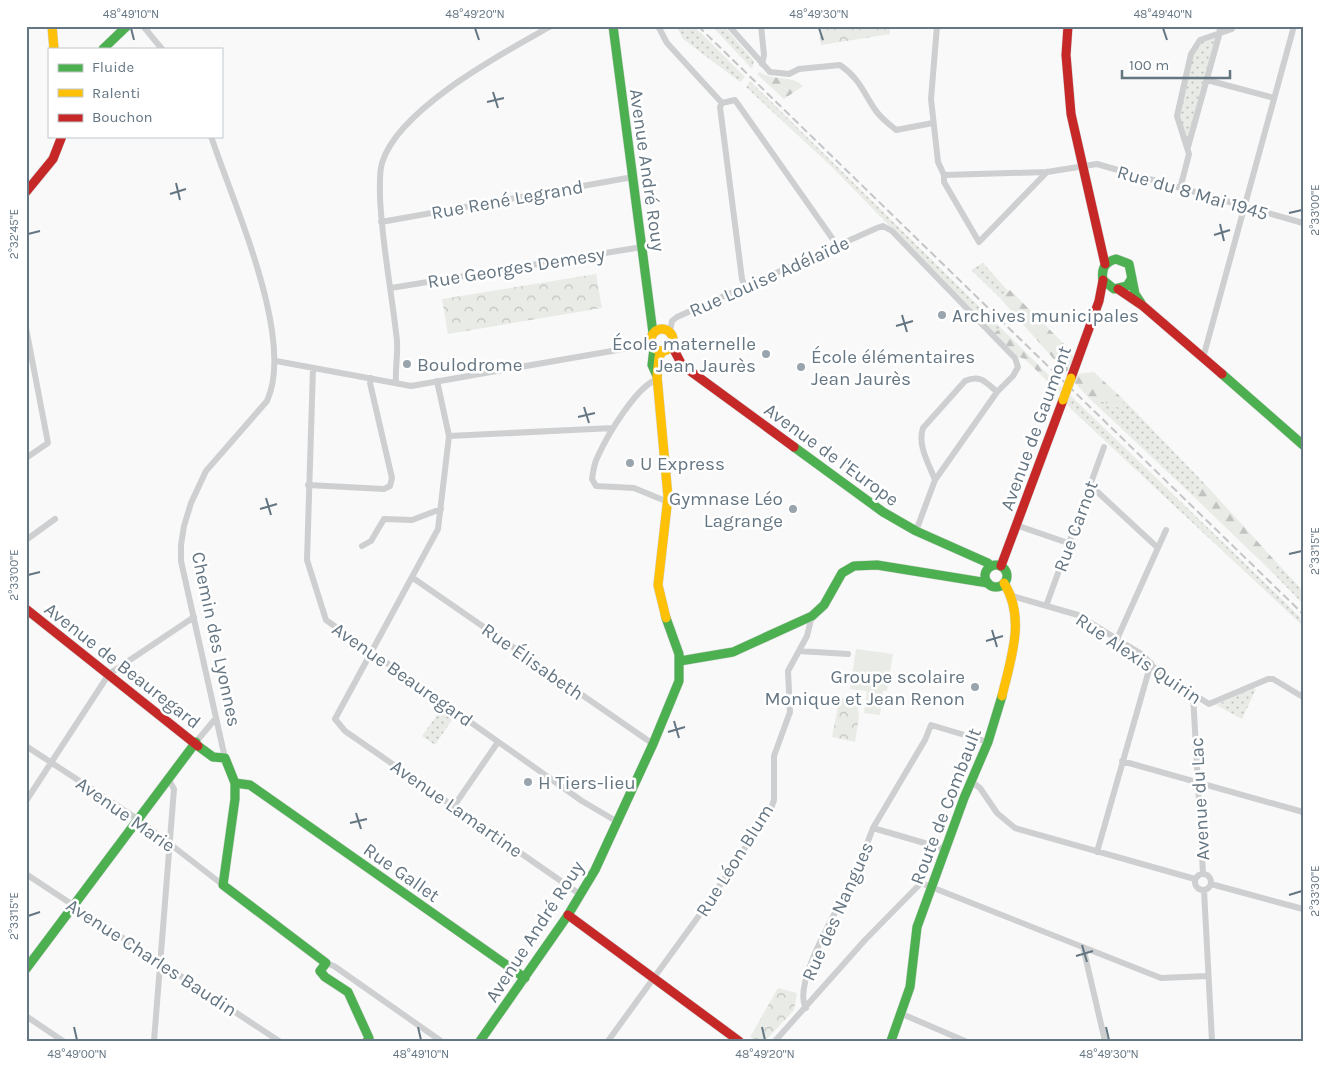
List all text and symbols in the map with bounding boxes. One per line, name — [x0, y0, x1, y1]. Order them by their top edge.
text: 48°49'10"N — [103, 7, 159, 21]
text: 48°49'20"N — [445, 7, 505, 21]
text: 48°49'30"N — [789, 7, 849, 21]
text: 48°49'40"N — [1133, 7, 1193, 21]
legend — [48, 48, 222, 138]
scale bar — [1122, 48, 1229, 80]
text: 100 m — [1129, 56, 1169, 74]
text: Fluide — [92, 58, 134, 76]
text: Ralenti — [92, 84, 141, 102]
street label: Avenue André Rouy — [625, 87, 669, 253]
text: Bouchon — [92, 108, 153, 126]
street label: Rue du 8 Mai 1945 — [1115, 161, 1271, 225]
street label: Rue René Legrand — [429, 176, 585, 224]
text: 2°33'00"E — [1308, 184, 1322, 236]
text: 2°32'45"E — [7, 209, 21, 259]
street label: Rue Louise Adélaïde — [686, 232, 853, 322]
street label: Rue Georges Demesy — [426, 243, 607, 293]
place label: Archives municipales — [952, 305, 1139, 327]
marker: Archives municipales — [936, 309, 948, 321]
place label: École maternelle Jean Jaurès — [612, 332, 756, 377]
street label: Avenue de Gaumont — [996, 343, 1076, 514]
place label: École élémentaires Jean Jaurès — [811, 345, 975, 390]
marker: École maternelle Jean Jaurès — [760, 348, 772, 360]
place label: Boulodrome — [417, 354, 522, 376]
marker: Boulodrome — [401, 358, 413, 370]
marker: École élémentaires Jean Jaurès — [795, 361, 807, 373]
street label: Avenue de l'Europe — [760, 399, 903, 511]
place label: U Express — [640, 453, 725, 475]
marker: U Express — [624, 457, 636, 469]
street label: Rue Carnot — [1049, 478, 1103, 575]
place label: Gymnase Léo Lagrange — [669, 488, 783, 532]
marker: Gymnase Léo Lagrange — [787, 503, 799, 515]
text: 2°33'15"E — [1308, 527, 1322, 575]
text: 2°33'00"E — [7, 549, 21, 601]
street label: Chemin des Lyonnes — [187, 550, 245, 729]
street label: Avenue de Beauregard — [40, 598, 205, 734]
street label: Rue Alexis Quirin — [1071, 609, 1205, 709]
street label: Avenue Beauregard — [328, 618, 477, 732]
street label: Rue Élisabeth — [477, 618, 588, 705]
place label: Groupe scolaire Monique et Jean Renon — [765, 666, 965, 710]
marker: Groupe scolaire Monique et Jean Renon — [969, 681, 981, 693]
street label: Route de Combault — [906, 725, 986, 888]
street label: Avenue du Lac — [1186, 737, 1214, 861]
street label: Avenue Lamartine — [386, 755, 526, 862]
place label: H Tiers-lieu — [538, 772, 636, 794]
street label: Avenue Marie — [72, 773, 179, 857]
marker: H Tiers-lieu — [522, 776, 534, 788]
street label: Rue Léon Blum — [691, 800, 778, 921]
street label: Rue des Nangues — [797, 838, 878, 984]
street label: Rue Gallet — [359, 839, 444, 907]
street label: Avenue André Rouy — [481, 857, 589, 1006]
text: 2°33'30"E — [1308, 865, 1322, 917]
text: 2°33'15"E — [7, 892, 21, 940]
street label: Avenue Charles Baudin — [62, 894, 241, 1021]
text: 48°49'00"N — [47, 1047, 107, 1061]
text: 48°49'10"N — [393, 1047, 449, 1061]
text: 48°49'20"N — [735, 1047, 795, 1061]
text: 48°49'30"N — [1079, 1047, 1139, 1061]

